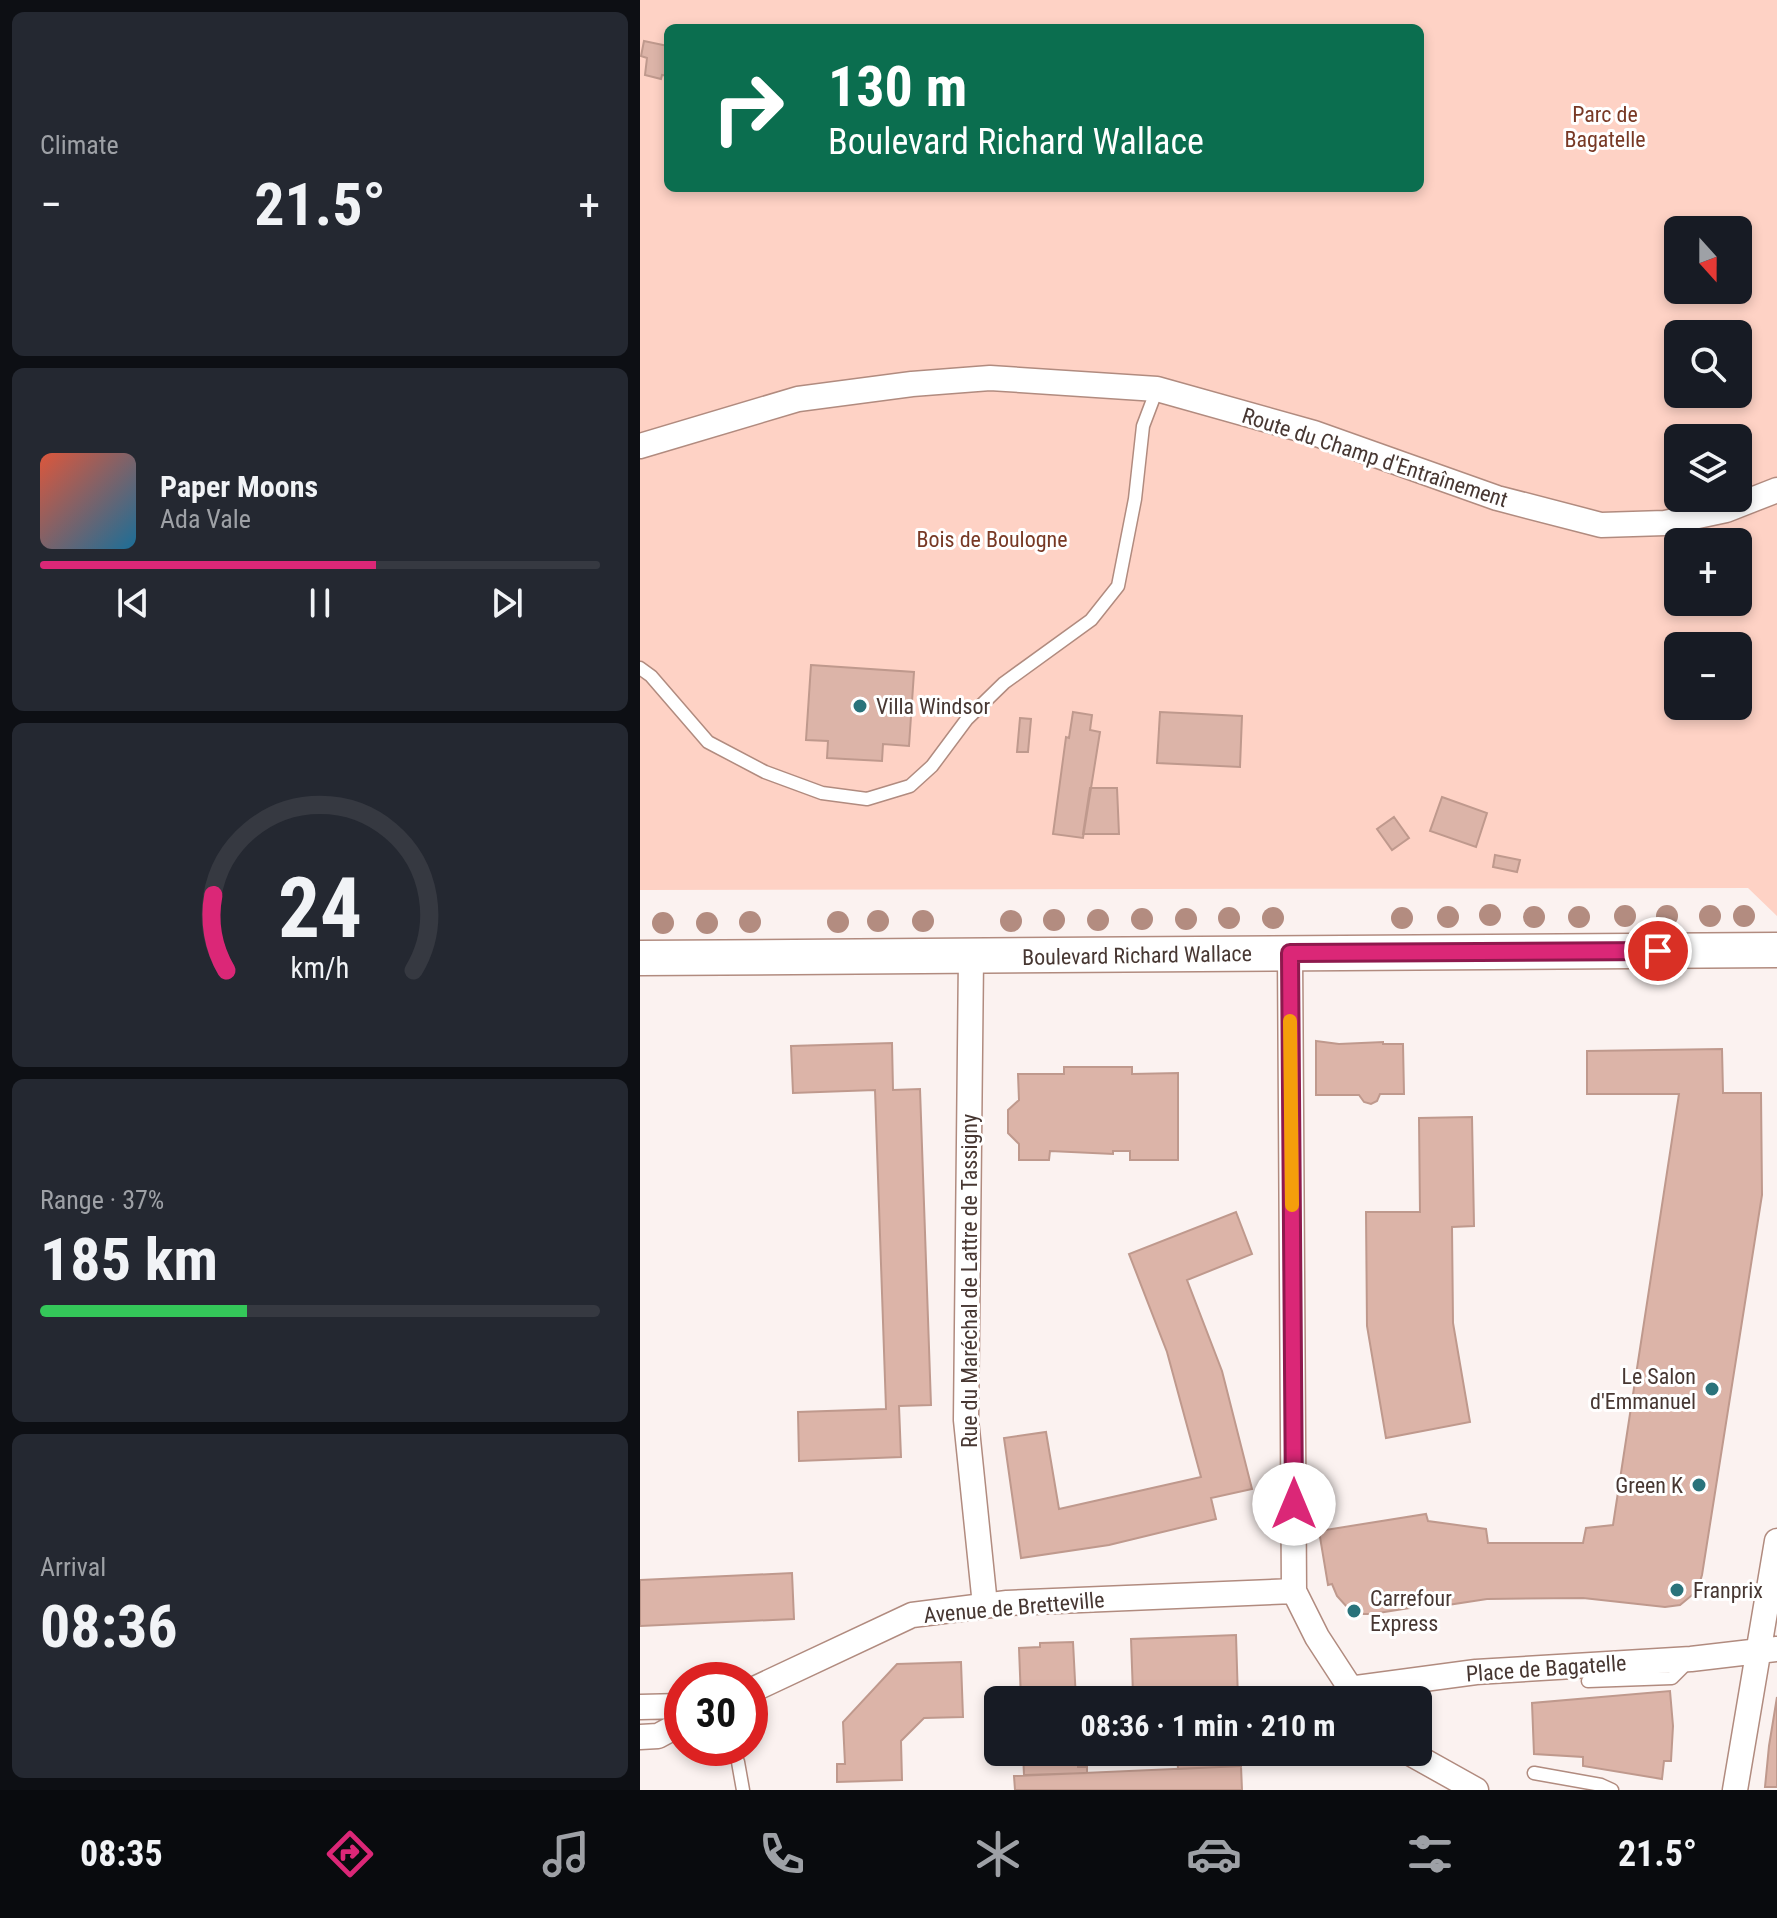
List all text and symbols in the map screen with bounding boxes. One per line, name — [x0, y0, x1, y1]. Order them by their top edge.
text: 130 m — [828, 54, 967, 120]
icon: right — [696, 56, 800, 160]
park label: Parc de Bagatelle — [1564, 102, 1646, 152]
text: Boulevard Richard Wallace — [828, 121, 1204, 163]
text: Climate — [40, 130, 119, 160]
text: 21.5° — [254, 169, 386, 240]
text: − — [40, 179, 62, 231]
text: + — [578, 179, 600, 231]
north arrow — [1664, 216, 1752, 304]
map controls — [1664, 216, 1752, 720]
button: search — [1664, 320, 1752, 408]
street label: Route du Champ d'Entraînement — [1239, 403, 1511, 512]
button: layers — [1664, 424, 1752, 512]
text: Paper Moons — [160, 469, 318, 504]
text: Ada Vale — [160, 504, 251, 534]
park label: Bois de Boulogne — [916, 527, 1068, 552]
button: + — [1664, 528, 1752, 616]
icon: previous — [111, 581, 155, 625]
icon: pause — [298, 581, 342, 625]
icon: next — [485, 581, 529, 625]
button: − — [1664, 632, 1752, 720]
place label: Villa Windsor — [876, 694, 991, 719]
marker: Villa Windsor — [851, 697, 869, 715]
text: 24 — [278, 860, 362, 957]
pin — [1624, 917, 1692, 985]
icon: arrive — [1636, 929, 1680, 973]
street label: Boulevard Richard Wallace — [1022, 941, 1252, 970]
text: km/h — [291, 951, 349, 985]
street label: Rue du Maréchal de Lattre de Tassigny — [957, 1114, 982, 1448]
text: Range · 37% — [40, 1185, 164, 1215]
text: 185 km — [40, 1224, 218, 1295]
place label: Le Salon d'Emmanuel — [1590, 1364, 1696, 1414]
marker: Le Salon d'Emmanuel — [1703, 1380, 1721, 1398]
position arrow — [1252, 1462, 1336, 1546]
place label: Green K — [1615, 1473, 1683, 1498]
marker: Green K — [1690, 1476, 1708, 1494]
text: Arrival — [40, 1552, 106, 1582]
place label: Franprix — [1693, 1578, 1763, 1603]
marker: Franprix — [1668, 1581, 1686, 1599]
place label: Carrefour Express — [1370, 1586, 1452, 1636]
street label: Avenue de Bretteville — [923, 1587, 1106, 1628]
text: 08:36 — [40, 1591, 178, 1662]
marker: Carrefour Express — [1345, 1602, 1363, 1620]
street label: Place de Bagatelle — [1465, 1650, 1627, 1687]
speed limit sign: 30 — [664, 1662, 768, 1766]
text: 08:36 · 1 min · 210 m — [1081, 1708, 1335, 1743]
icon: directions — [322, 1826, 378, 1882]
icon: music — [538, 1826, 594, 1882]
icon: phone — [754, 1826, 810, 1882]
icon: climate — [970, 1826, 1026, 1882]
icon: car — [1186, 1826, 1242, 1882]
icon: filters — [1402, 1826, 1458, 1882]
text: 08:35 — [80, 1833, 163, 1875]
text: 21.5° — [1618, 1833, 1697, 1875]

